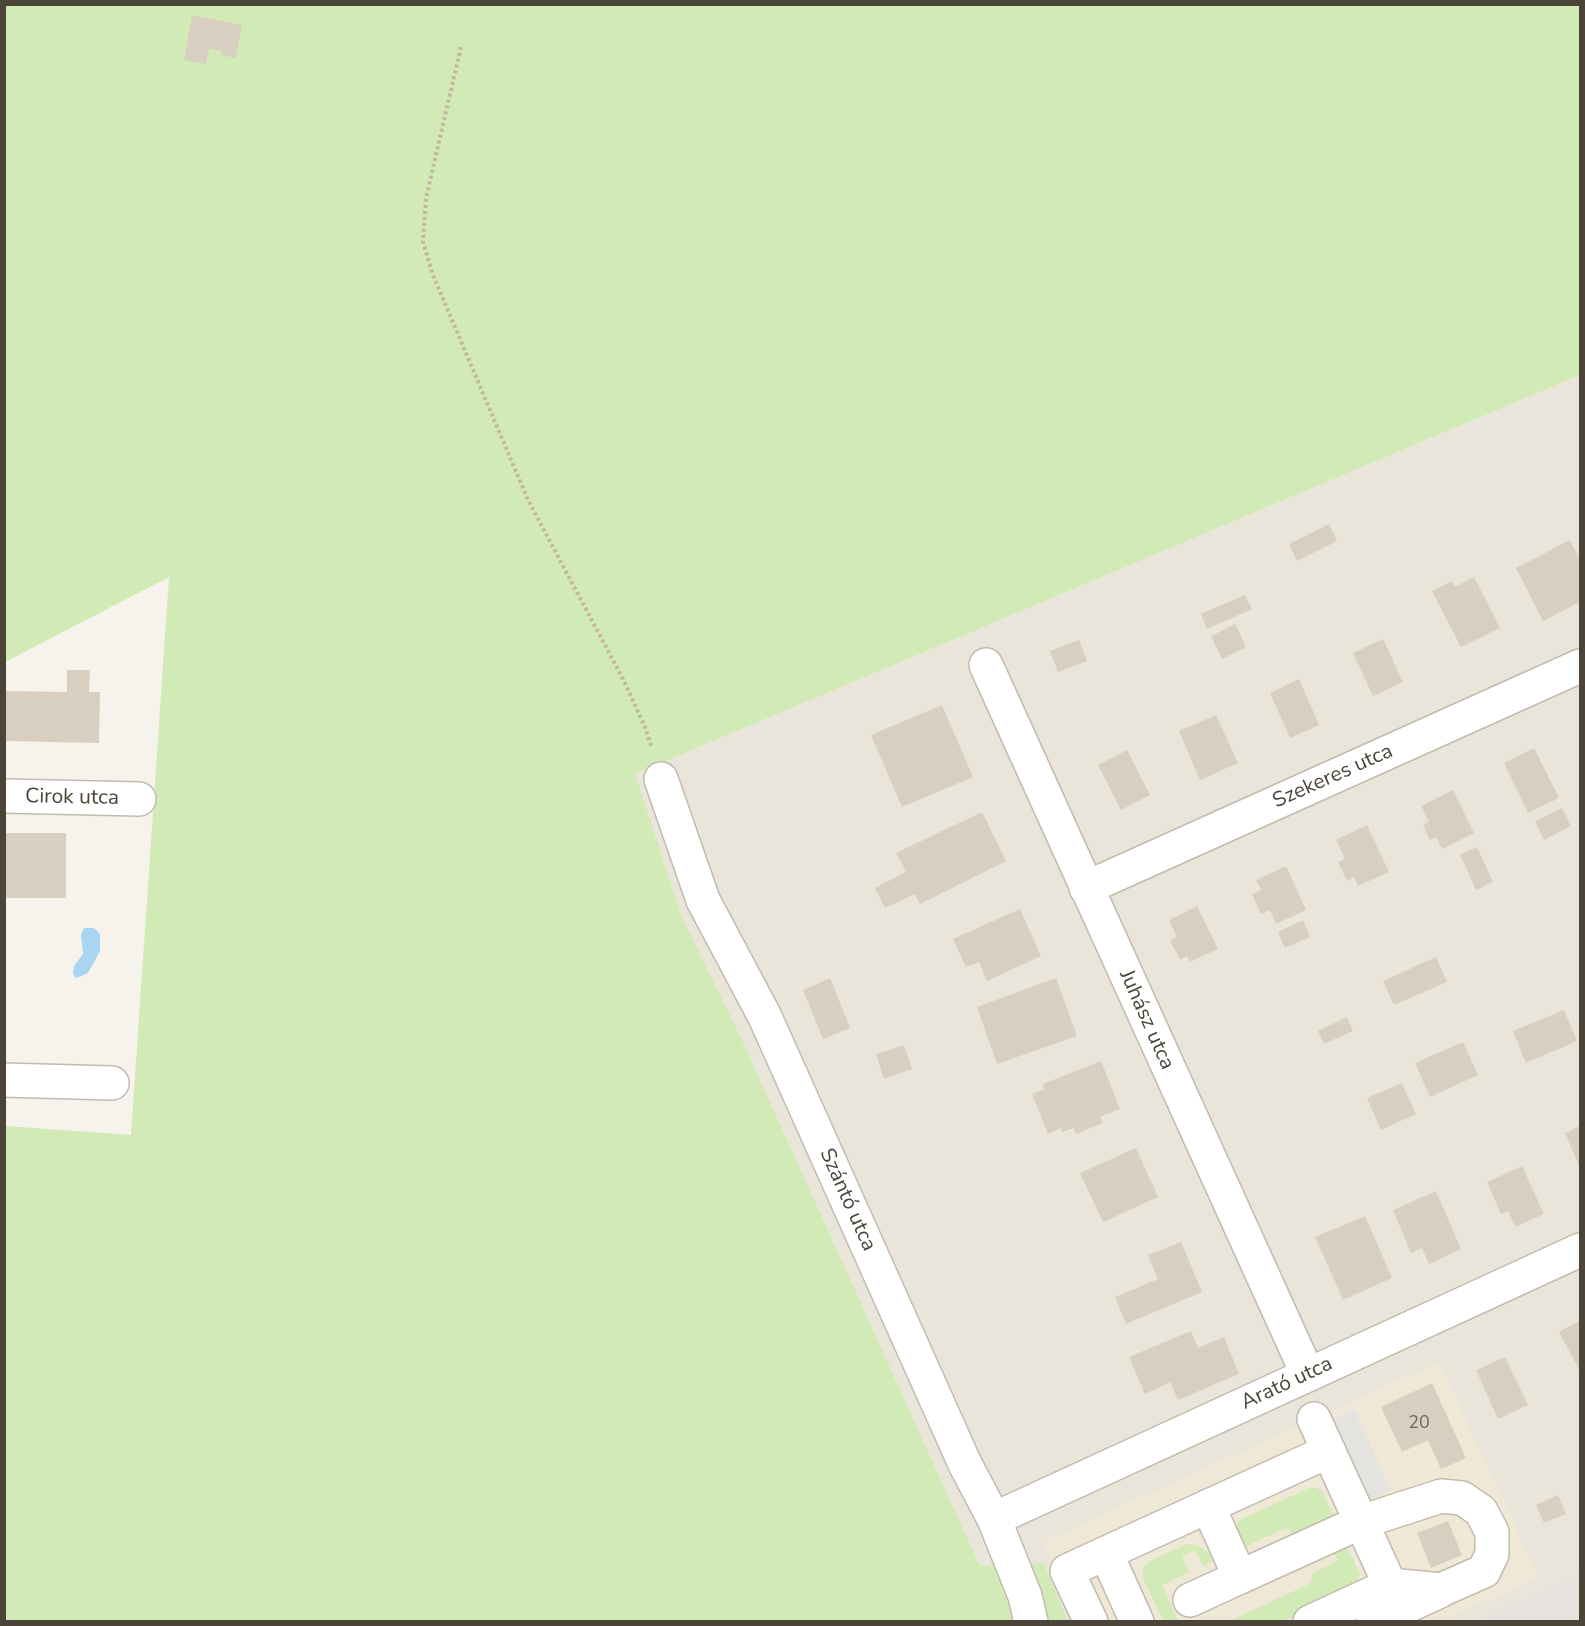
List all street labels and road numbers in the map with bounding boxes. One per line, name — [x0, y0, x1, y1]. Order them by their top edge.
street label: Szekeres utca — [1269, 739, 1397, 815]
street label: Cirok utca — [25, 785, 119, 811]
street label: Juhász utca — [1113, 966, 1179, 1074]
street label: Szántó utca — [813, 1145, 881, 1255]
street label: Arató utca — [1237, 1352, 1337, 1416]

